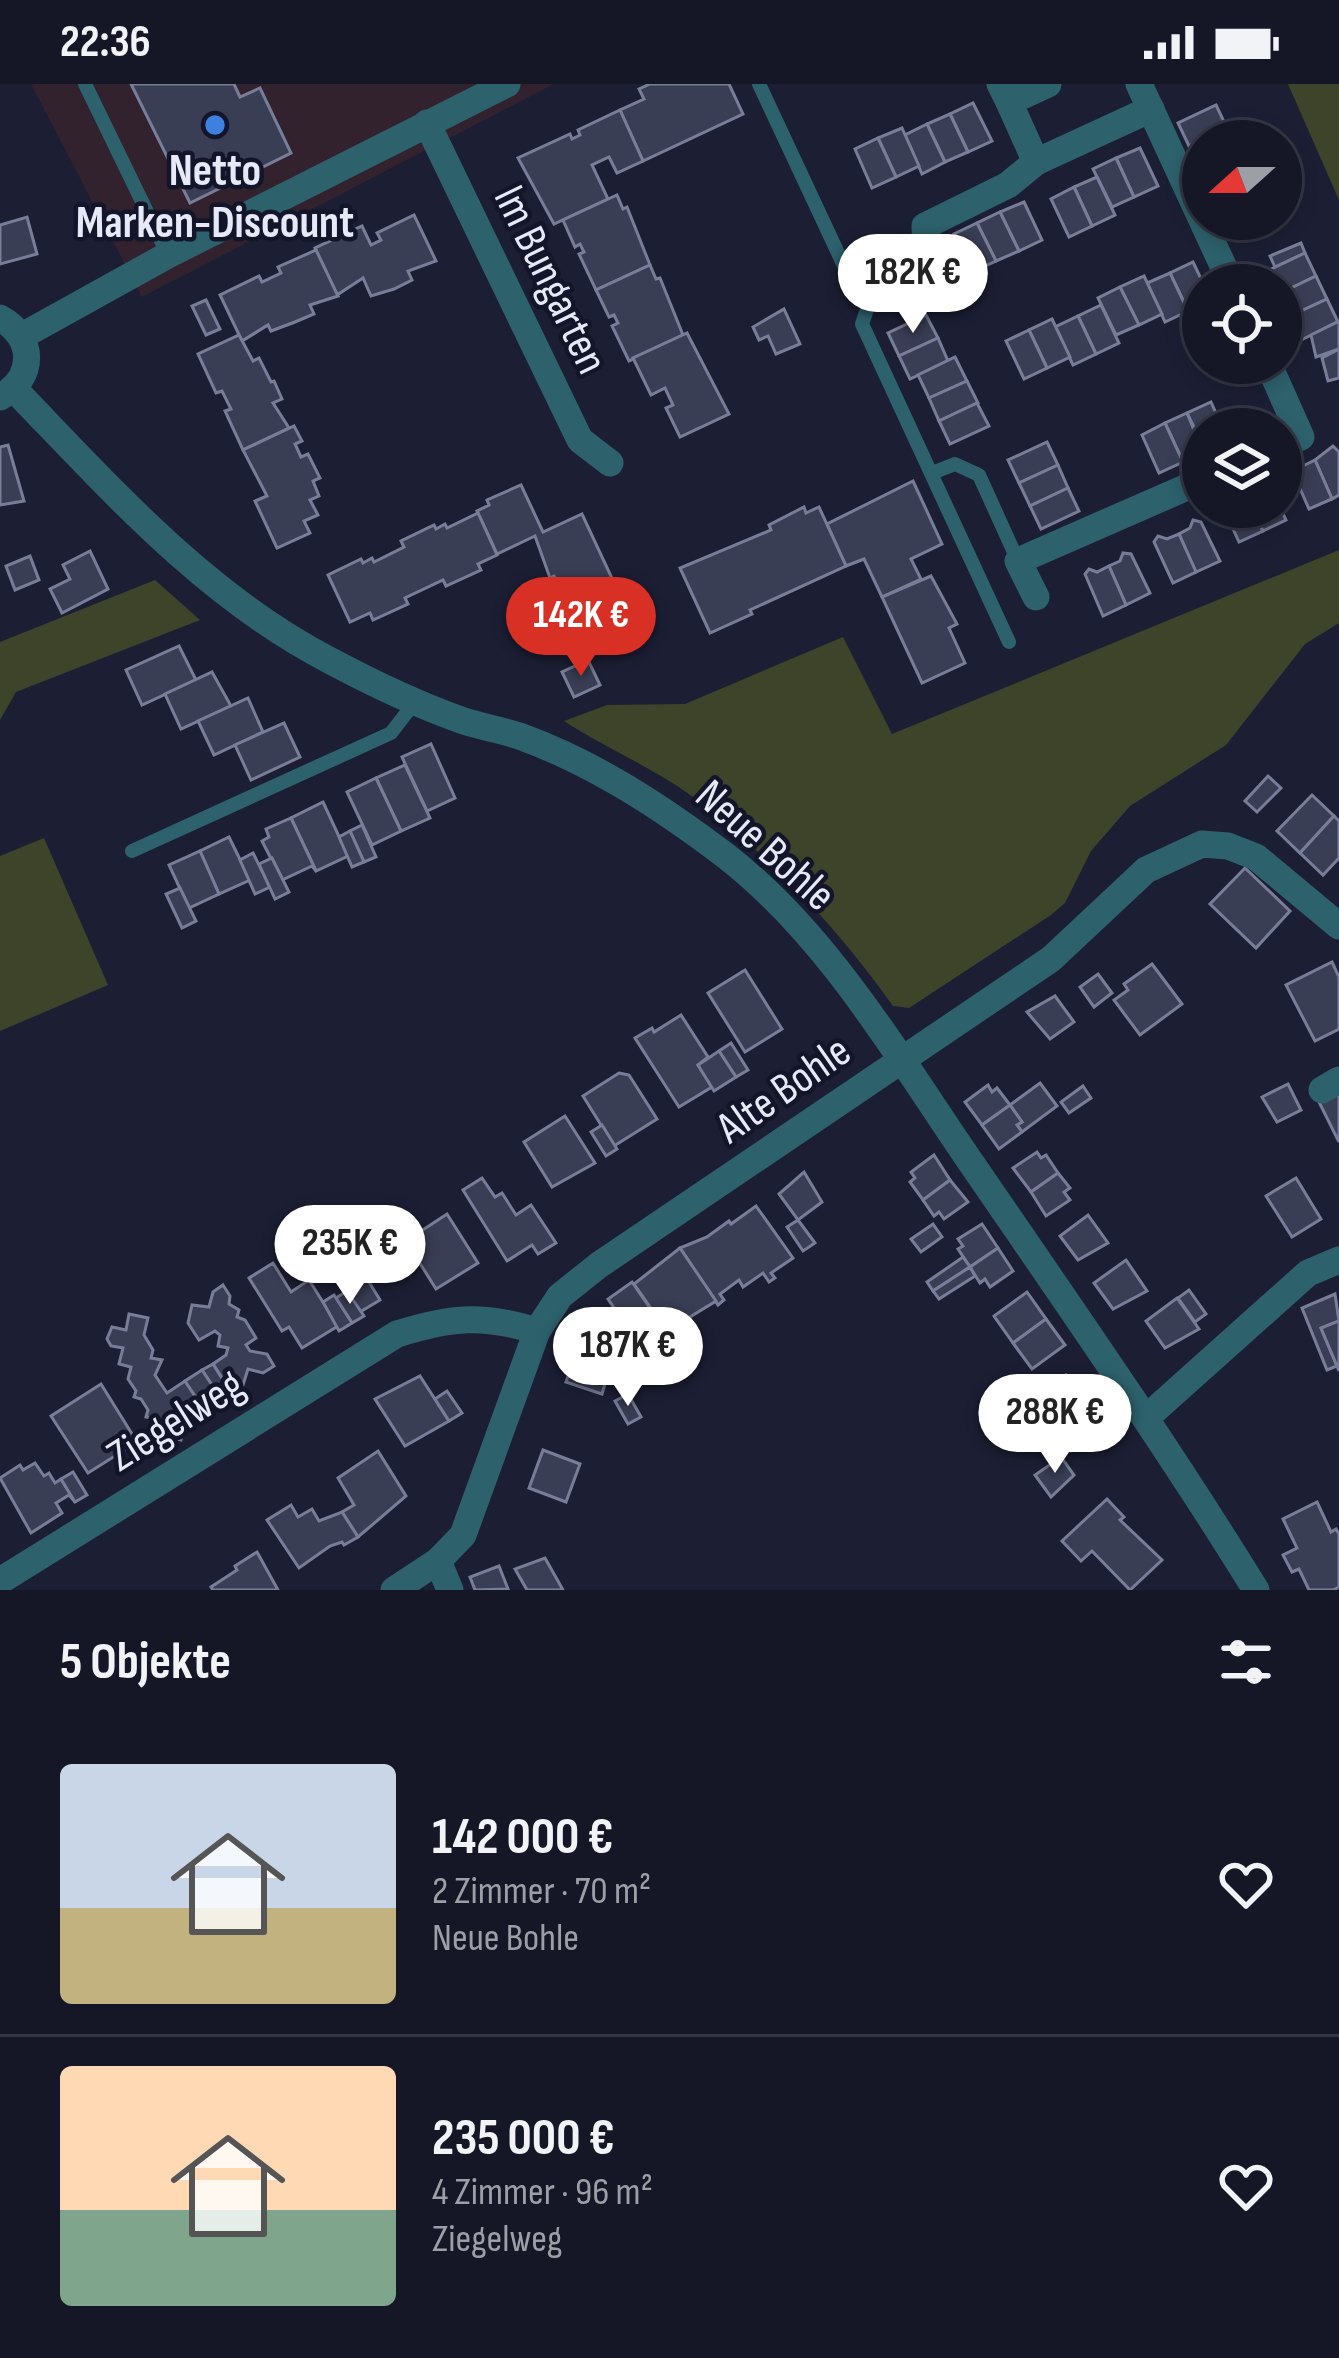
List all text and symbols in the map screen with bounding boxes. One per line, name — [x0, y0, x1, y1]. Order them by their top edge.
text: 22:36 — [60, 15, 151, 70]
marker: Netto Marken-Discount — [202, 112, 228, 138]
north arrow — [1182, 120, 1302, 240]
map controls — [1182, 120, 1302, 528]
place label: Netto Marken-Discount — [76, 144, 354, 251]
street label: Im Bungarten — [481, 177, 619, 383]
pin: 182K € — [815, 234, 1011, 336]
text: 182K € — [865, 249, 961, 296]
button: locate — [1182, 264, 1302, 384]
button: layers — [1182, 408, 1302, 528]
pin: 142K € — [483, 577, 679, 679]
text: 142K € — [533, 592, 629, 639]
street label: Neue Bohle — [684, 769, 846, 923]
street label: Alte Bohle — [705, 1024, 862, 1156]
pin: 235K € — [252, 1205, 448, 1307]
text: 235K € — [302, 1220, 398, 1267]
pin: 187K € — [530, 1307, 726, 1409]
text: 187K € — [580, 1322, 676, 1369]
street label: Ziegelweg — [98, 1358, 254, 1484]
pin: 288K € — [957, 1374, 1153, 1476]
text: 288K € — [1005, 1389, 1105, 1436]
icon: filters — [1213, 1629, 1279, 1695]
text: 5 Objekte — [60, 1632, 231, 1693]
text: 142 000 € — [432, 1807, 613, 1868]
icon: home — [156, 1812, 300, 1956]
icon: heart — [1213, 1851, 1279, 1917]
text: 2 Zimmer · 70 m² — [432, 1868, 651, 1915]
text: Neue Bohle — [432, 1915, 579, 1962]
text: 235 000 € — [432, 2108, 614, 2169]
icon: home — [156, 2114, 300, 2258]
icon: heart — [1213, 2153, 1279, 2219]
text: 4 Zimmer · 96 m² — [432, 2169, 653, 2216]
text: Ziegelweg — [432, 2216, 562, 2263]

